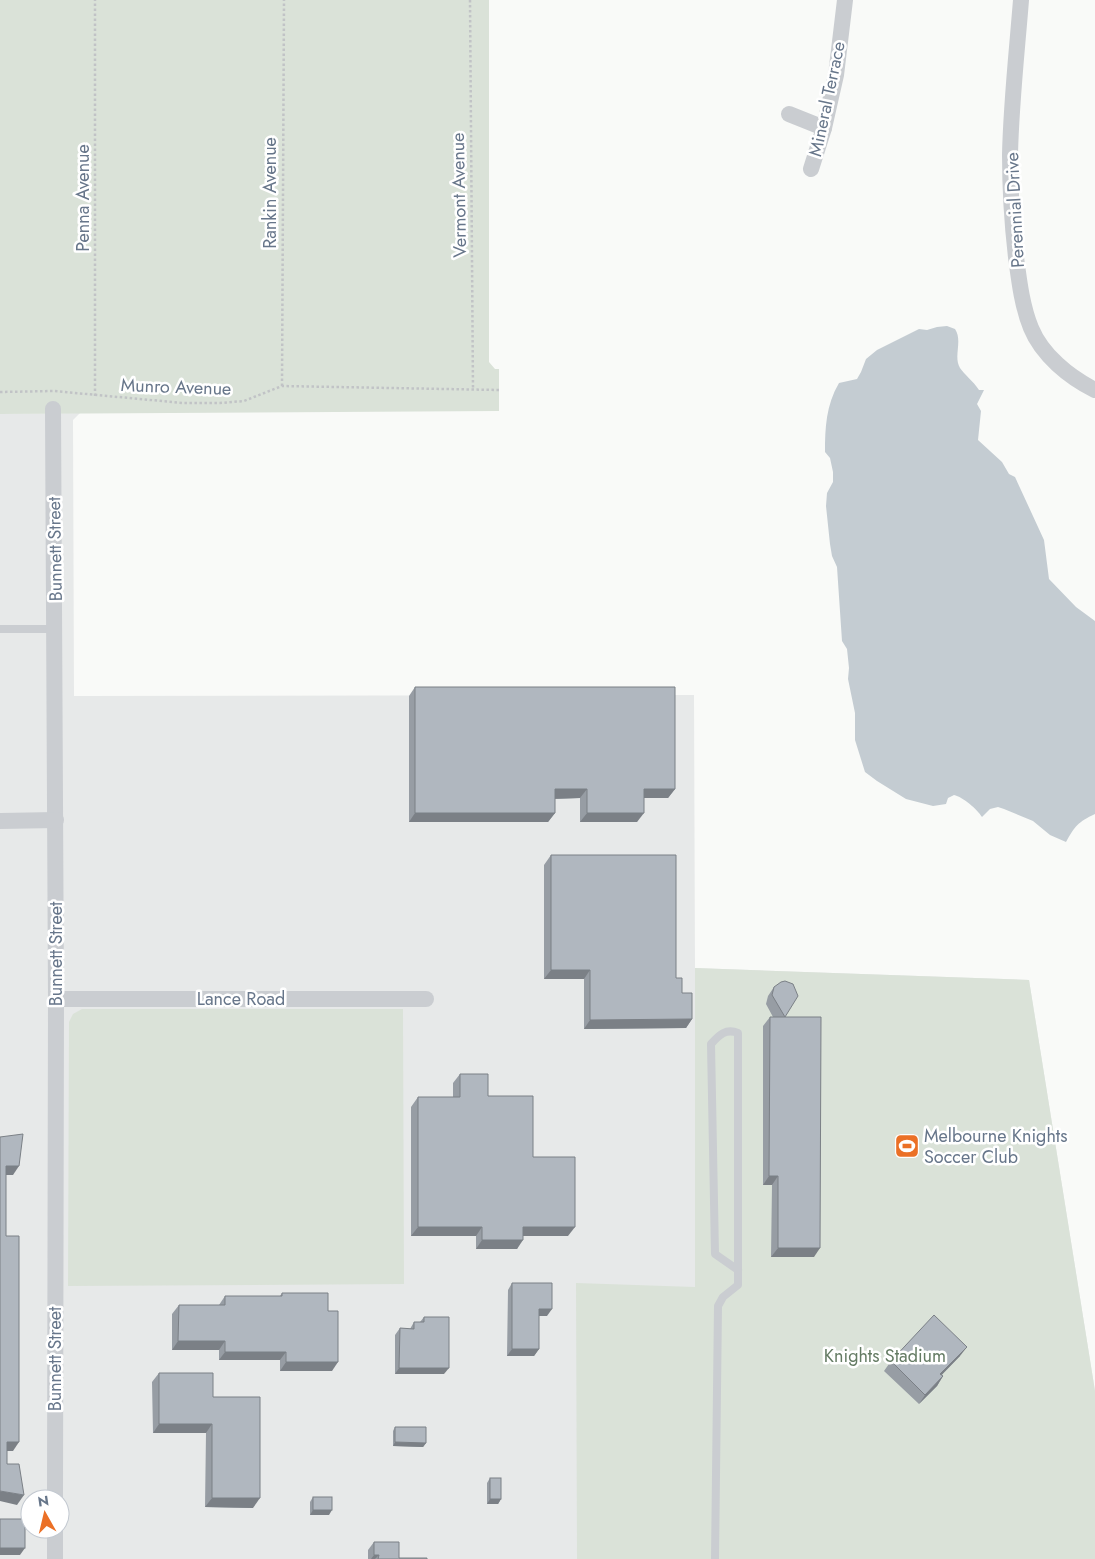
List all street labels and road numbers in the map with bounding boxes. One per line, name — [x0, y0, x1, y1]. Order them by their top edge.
street label: Mineral Terrace — [802, 39, 852, 159]
street label: Vermont Avenue — [445, 132, 473, 258]
street label: Rankin Avenue — [257, 137, 283, 249]
street label: Penna Avenue — [70, 144, 96, 252]
street label: Perennial Drive — [999, 152, 1031, 268]
street label: Munro Avenue — [120, 372, 232, 402]
street label: Bunnett Street — [41, 496, 69, 602]
street label: Bunnett Street — [43, 901, 69, 1006]
street label: Lance Road — [197, 986, 285, 1012]
street label: Bunnett Street — [42, 1306, 68, 1411]

